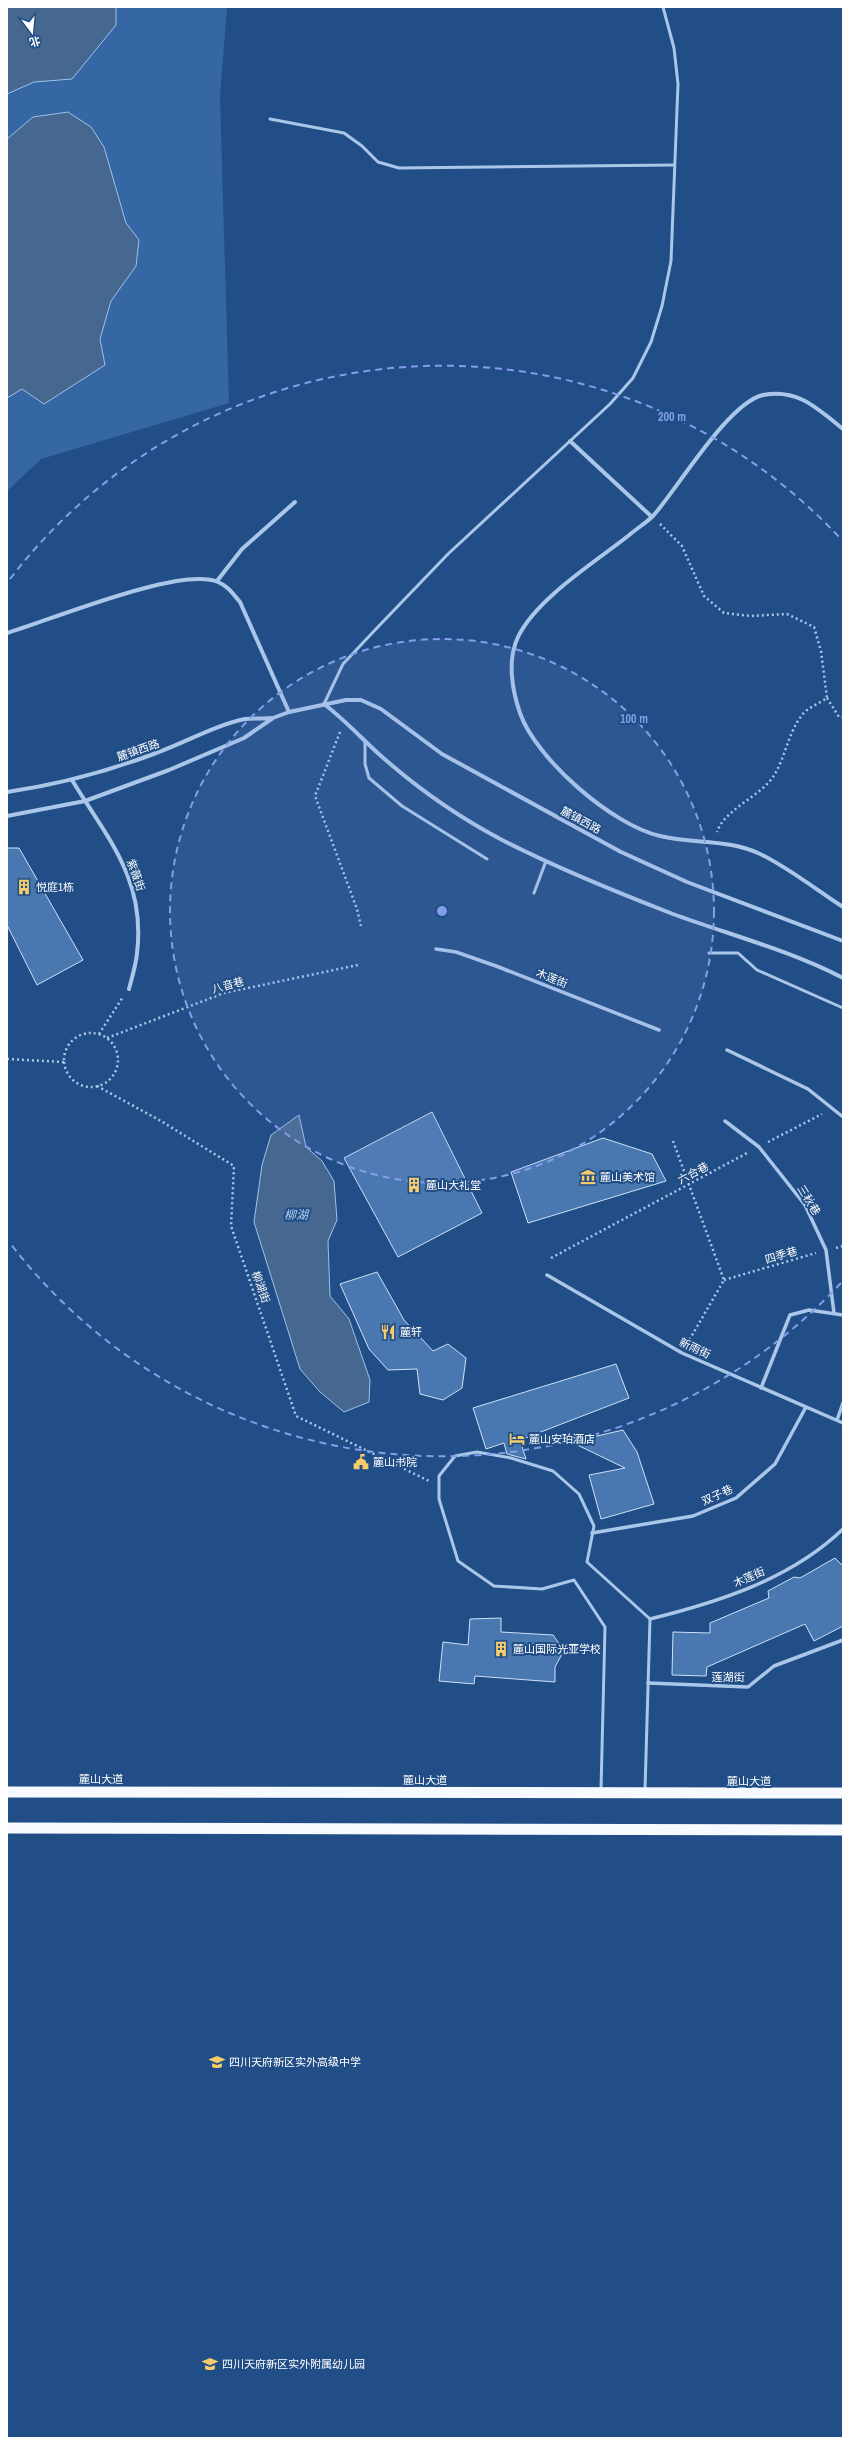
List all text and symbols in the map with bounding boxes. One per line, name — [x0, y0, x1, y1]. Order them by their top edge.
north arrow — [12, 12, 52, 52]
text: 北 — [28, 33, 42, 50]
text: 200 m — [658, 409, 686, 425]
text: 100 m — [620, 711, 648, 727]
street label: 麓镇西路 — [115, 736, 161, 764]
street label: 麓镇西路 — [558, 803, 604, 837]
street label: 紫薇街 — [124, 857, 148, 893]
building icon: 悦庭1栋 — [15, 878, 33, 896]
place label: 悦庭1栋 — [36, 880, 74, 894]
centre of rings — [435, 904, 449, 918]
street label: 木莲街 — [534, 965, 570, 991]
street label: 八音巷 — [210, 974, 246, 996]
street label: 六合巷 — [675, 1159, 711, 1187]
museum icon: 麓山美术馆 — [579, 1168, 597, 1186]
place label: 麓山美术馆 — [600, 1170, 655, 1184]
building icon: 麓山大礼堂 — [405, 1176, 423, 1194]
place label: 麓山大礼堂 — [426, 1178, 481, 1192]
street label: 三秋巷 — [795, 1182, 823, 1218]
water label: 柳湖 — [284, 1207, 310, 1223]
street label: 四季巷 — [763, 1244, 799, 1266]
street label: 柳湖街 — [249, 1269, 273, 1305]
restaurant icon: 麓轩 — [379, 1323, 397, 1341]
place label: 麓轩 — [400, 1325, 422, 1339]
street label: 新雨街 — [677, 1335, 713, 1361]
hotel icon: 麓山安珀酒店 — [508, 1430, 526, 1448]
place label: 麓山安珀酒店 — [529, 1432, 595, 1446]
public building icon: 麓山书院 — [352, 1453, 370, 1471]
place label: 麓山书院 — [373, 1455, 417, 1469]
street label: 双子巷 — [699, 1482, 735, 1508]
street label: 木莲街 — [731, 1564, 767, 1590]
building icon: 麓山国际光亚学校 — [492, 1640, 510, 1658]
place label: 麓山国际光亚学校 — [513, 1642, 601, 1656]
street label: 莲湖街 — [712, 1670, 745, 1684]
street label: 麓山大道 — [79, 1772, 123, 1786]
street label: 麓山大道 — [403, 1773, 447, 1787]
street label: 麓山大道 — [727, 1774, 771, 1788]
school or university icon: 四川天府新区实外高级中学 — [208, 2053, 226, 2071]
place label: 四川天府新区实外高级中学 — [229, 2055, 361, 2069]
school or university icon: 四川天府新区实外附属幼儿园 — [201, 2355, 219, 2373]
place label: 四川天府新区实外附属幼儿园 — [222, 2357, 365, 2371]

